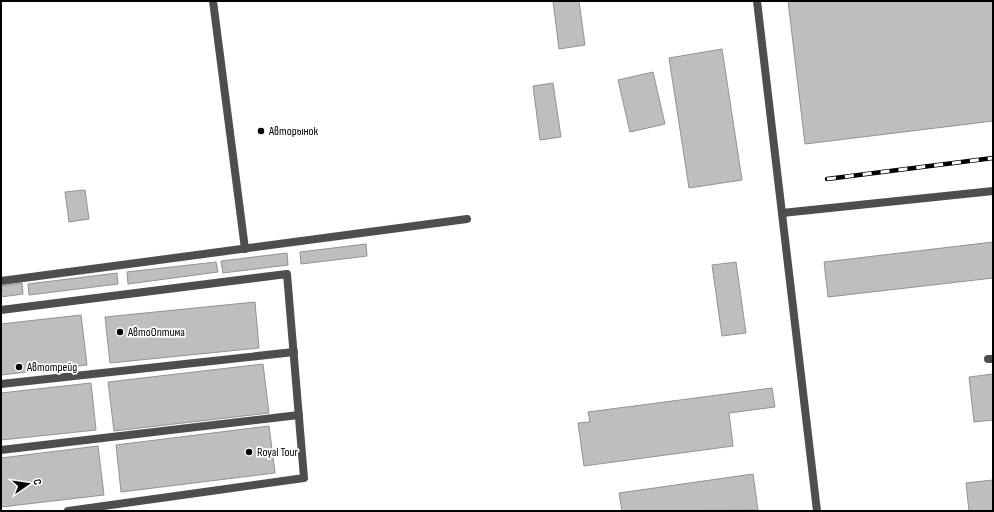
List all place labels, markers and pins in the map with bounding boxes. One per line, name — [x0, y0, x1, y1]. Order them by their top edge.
place label: Авторынок — [268, 124, 319, 139]
marker: Авторынок — [256, 126, 266, 136]
place label: АвтоОптима — [127, 325, 185, 340]
marker: АвтоОптима — [115, 327, 125, 337]
place label: Автотрейд — [26, 360, 77, 375]
marker: Автотрейд — [14, 362, 24, 372]
place label: Royal Tour — [257, 445, 299, 460]
marker: Royal Tour — [244, 447, 254, 457]

